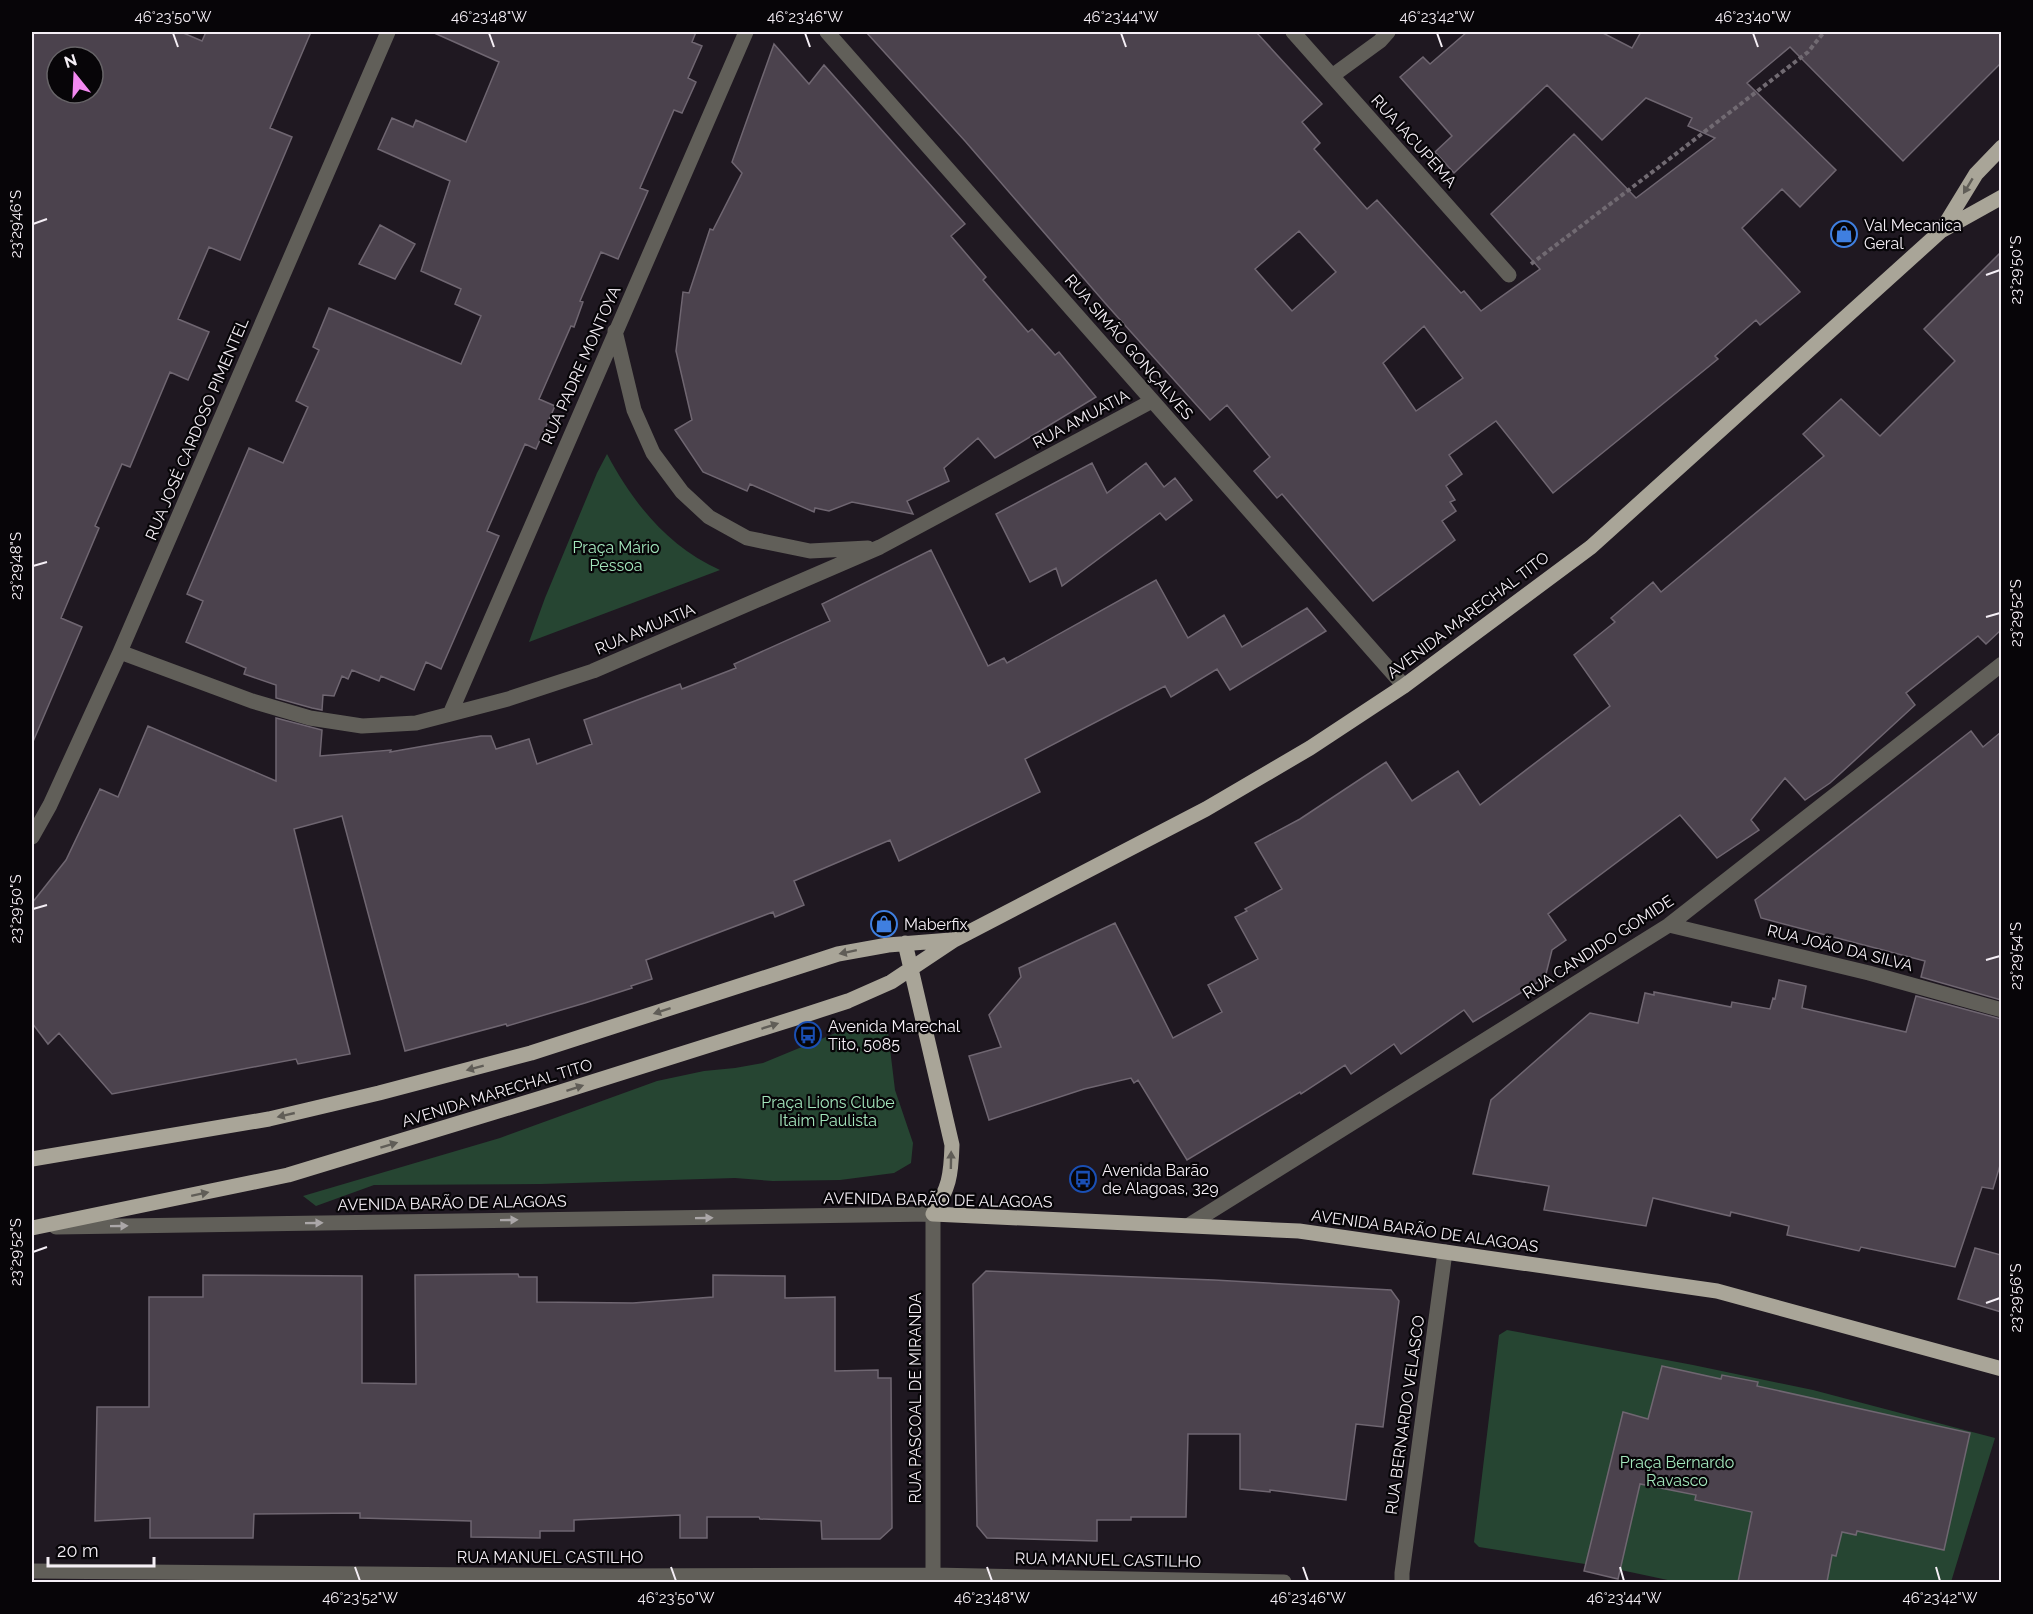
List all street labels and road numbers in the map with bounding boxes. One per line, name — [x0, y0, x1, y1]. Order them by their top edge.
street label: RUA IACUPEMA — [1367, 91, 1461, 191]
street label: RUA SIMÃO GONÇALVES — [1061, 270, 1198, 424]
street label: RUA PADRE MONTOYA — [538, 283, 625, 447]
street label: RUA JOSÉ CARDOSO PIMENTEL — [141, 314, 253, 543]
street label: RUA AMUATIA — [1029, 385, 1133, 452]
street label: AVENIDA MARECHAL TITO — [1383, 548, 1553, 682]
street label: RUA AMUATIA — [592, 599, 698, 659]
street label: RUA CANDIDO GOMIDE — [1519, 891, 1677, 1003]
street label: RUA JOÃO DA SILVA — [1765, 920, 1915, 975]
street label: AVENIDA MARECHAL TITO — [399, 1055, 595, 1131]
street label: AVENIDA BARÃO DE ALAGOAS — [823, 1188, 1053, 1212]
street label: AVENIDA BARÃO DE ALAGOAS — [337, 1190, 567, 1214]
street label: AVENIDA BARÃO DE ALAGOAS — [1310, 1205, 1540, 1256]
street label: RUA PASCOAL DE MIRANDA — [906, 1292, 925, 1503]
street label: RUA BERNARDO VELASCO — [1382, 1314, 1428, 1516]
street label: RUA MANUEL CASTILHO — [457, 1548, 643, 1567]
street label: RUA MANUEL CASTILHO — [1015, 1549, 1201, 1571]

